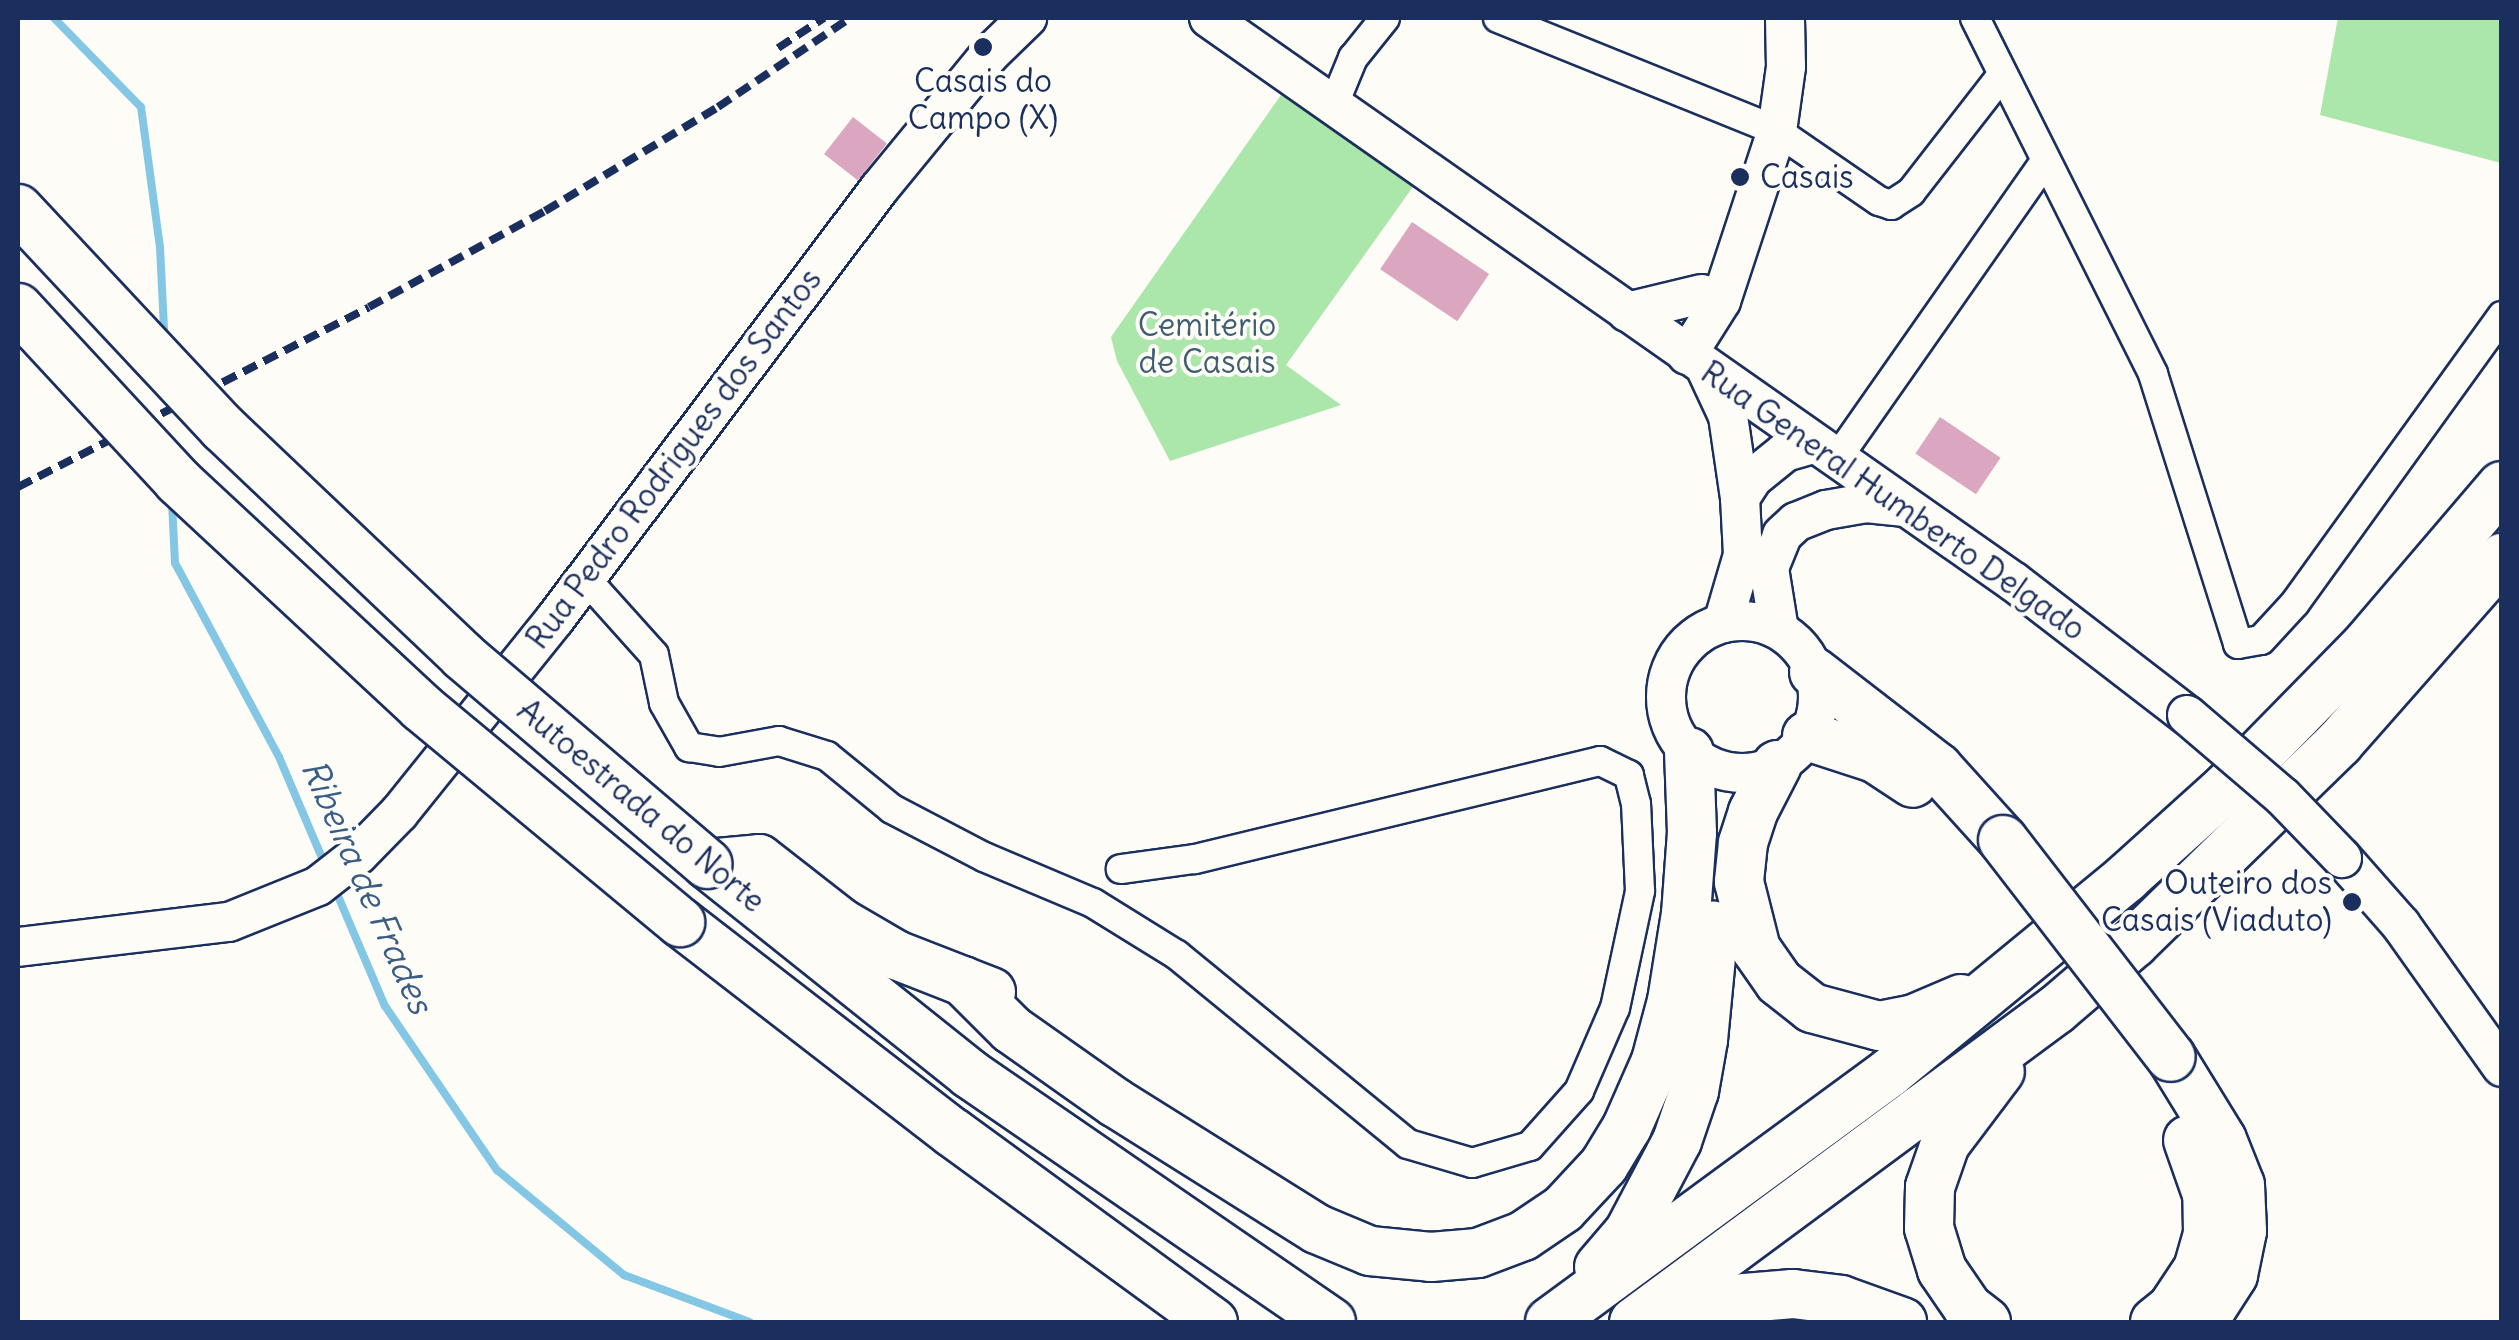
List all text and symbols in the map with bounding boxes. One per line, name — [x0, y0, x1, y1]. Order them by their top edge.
marker: Casais do Campo (X) — [972, 36, 994, 58]
place label: Casais do Campo (X) — [908, 63, 1058, 138]
place label: Casais — [1760, 158, 1854, 196]
marker: Casais — [1729, 166, 1751, 188]
street label: Rua Pedro Rodrigues dos Santos — [518, 261, 830, 657]
park label: Cemitério de Casais — [1138, 307, 1276, 382]
street label: Rua General Humberto Delgado — [1693, 353, 2093, 649]
street label: Autoestrada do Norte — [509, 691, 773, 921]
water label: Ribeira de Frades — [293, 753, 443, 1019]
place label: Outeiro dos Casais (Viaduto) — [2101, 865, 2332, 940]
marker: Outeiro dos Casais (Viaduto) — [2341, 891, 2363, 913]

